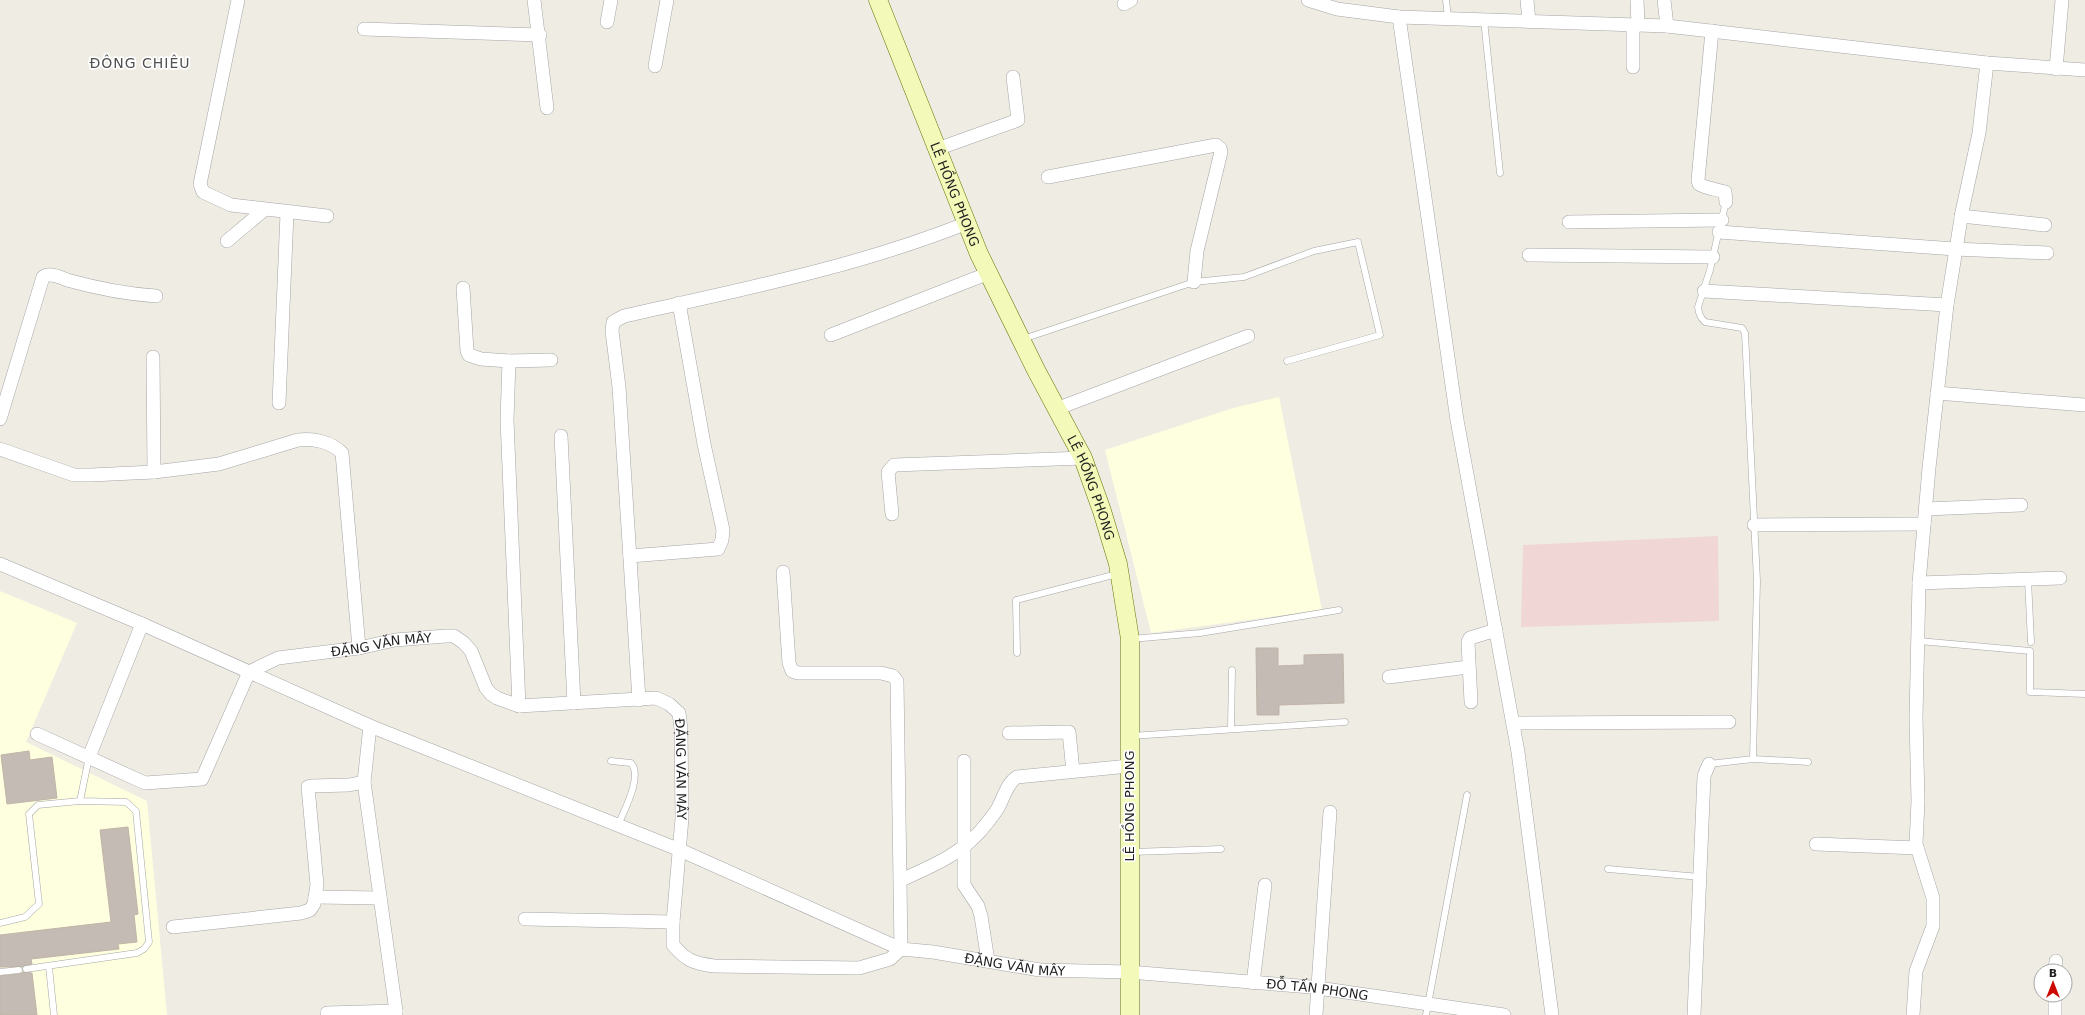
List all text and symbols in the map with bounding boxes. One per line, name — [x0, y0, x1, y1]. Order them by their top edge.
district label: ĐÔNG CHIÊU — [89, 54, 191, 71]
street label: LÊ HỒNG PHONG — [927, 140, 982, 249]
street label: LÊ HỒNG PHONG — [1064, 433, 1117, 542]
street label: ĐẶNG VĂN MÂY — [330, 630, 432, 659]
street label: ĐẶNG VĂN MÂY — [672, 718, 689, 820]
street label: LÊ HỒNG PHONG — [1121, 750, 1137, 862]
street label: ĐẶNG VĂN MÂY — [963, 950, 1065, 979]
north arrow — [2033, 963, 2073, 1003]
text: B — [2049, 967, 2057, 980]
street label: ĐỖ TẤN PHONG — [1266, 975, 1370, 1003]

